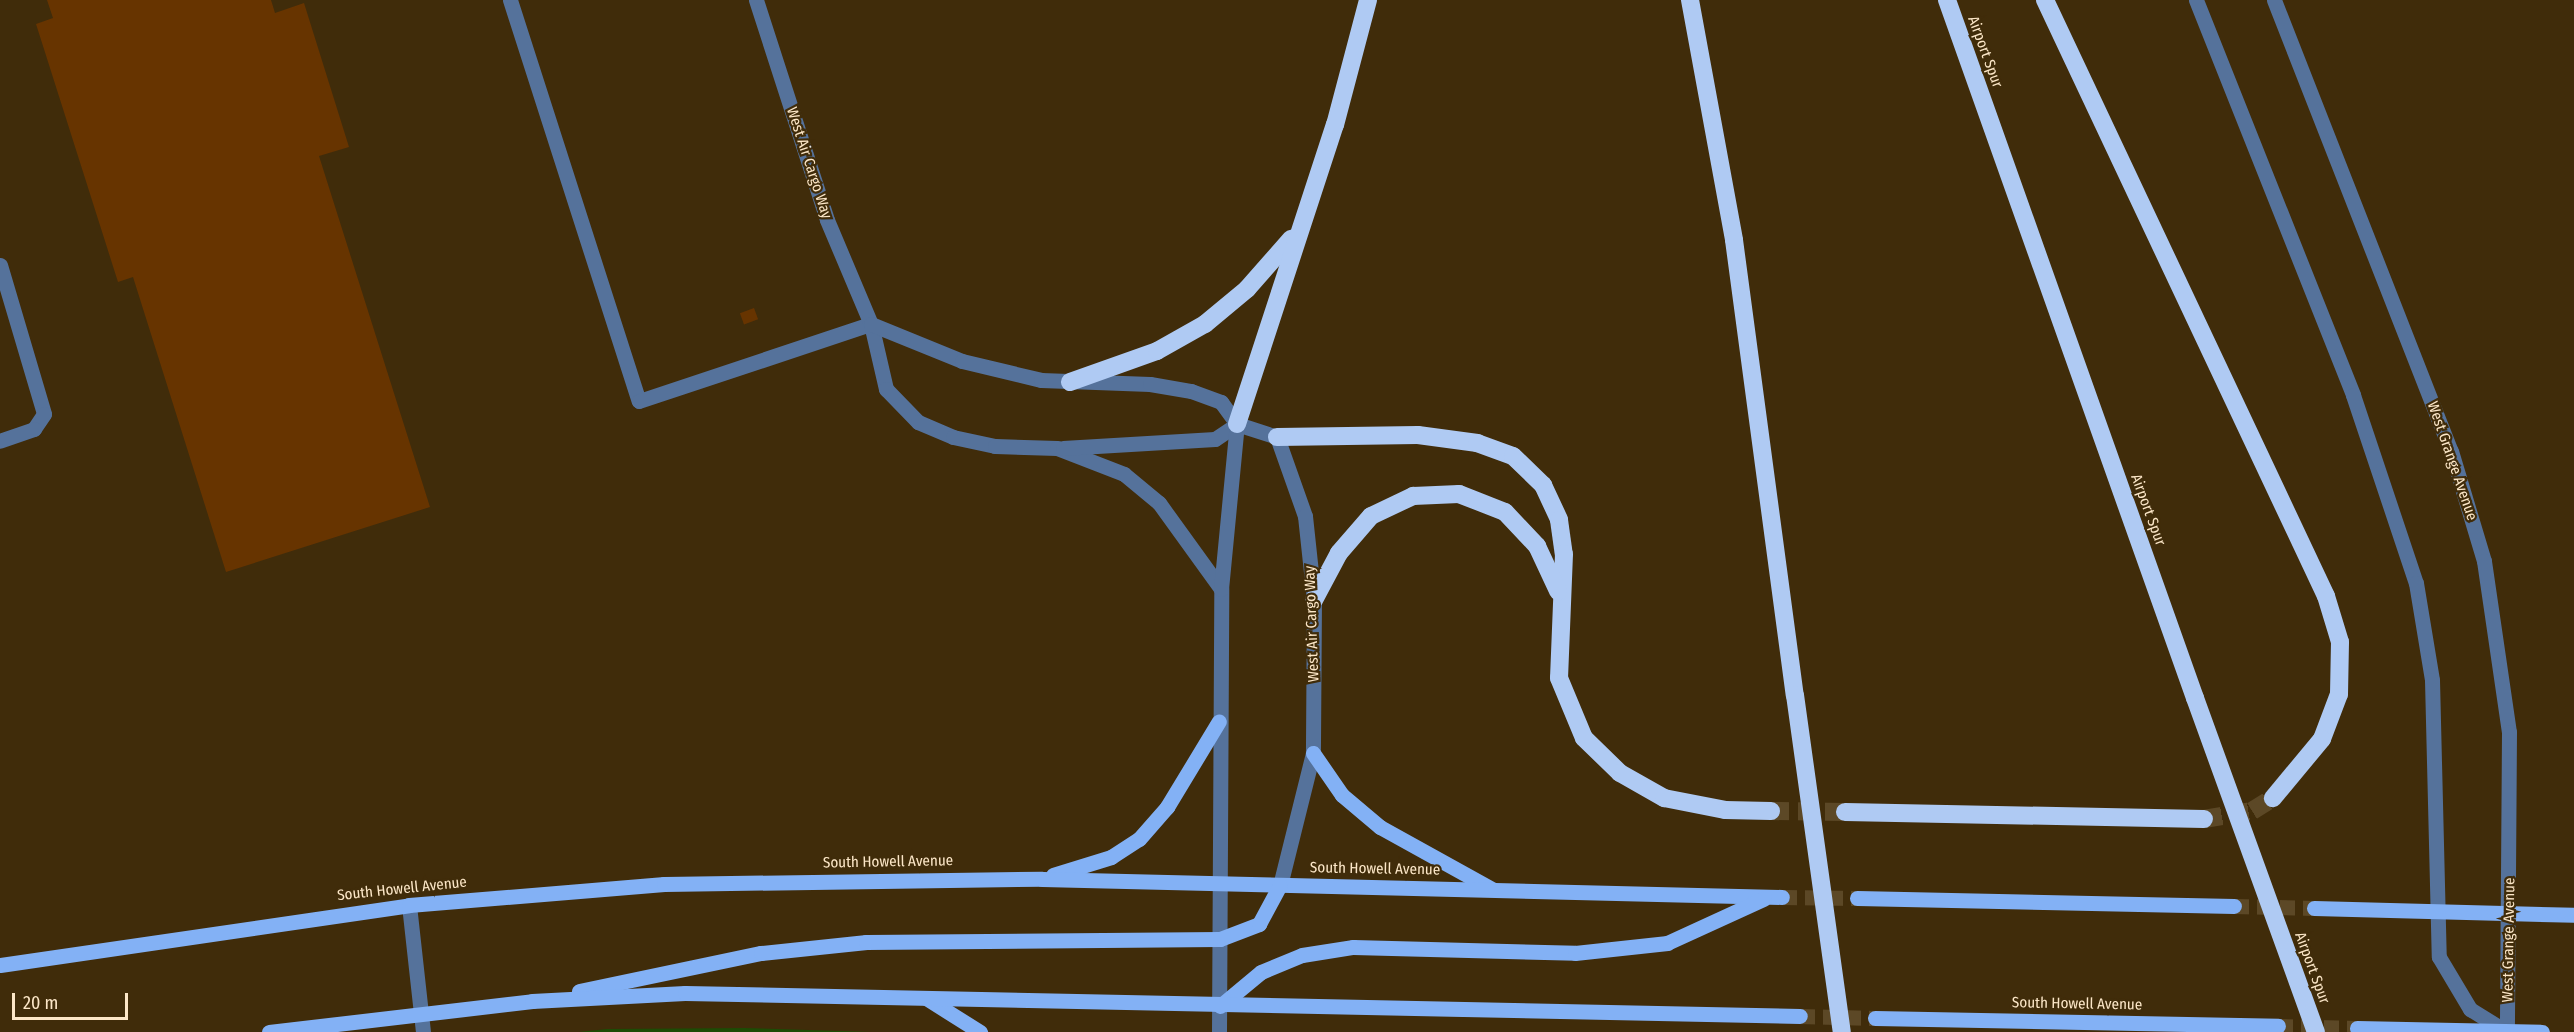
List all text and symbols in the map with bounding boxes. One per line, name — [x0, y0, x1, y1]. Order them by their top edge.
street label: Airport Spur — [1964, 14, 2006, 90]
street label: West Air Cargo Way — [782, 105, 836, 221]
street label: West Grange Avenue — [2423, 399, 2481, 523]
street label: Airport Spur — [2127, 472, 2169, 548]
street label: West Air Cargo Way — [1301, 566, 1323, 682]
street label: South Howell Avenue — [823, 852, 953, 872]
street label: South Howell Avenue — [1310, 859, 1440, 879]
street label: South Howell Avenue — [336, 873, 468, 905]
street label: West Grange Avenue — [2499, 877, 2519, 1003]
street label: Airport Spur — [2291, 930, 2333, 1006]
scale bar — [15, 981, 130, 1019]
text: 20 m — [23, 992, 58, 1014]
street label: South Howell Avenue — [2012, 994, 2142, 1014]

